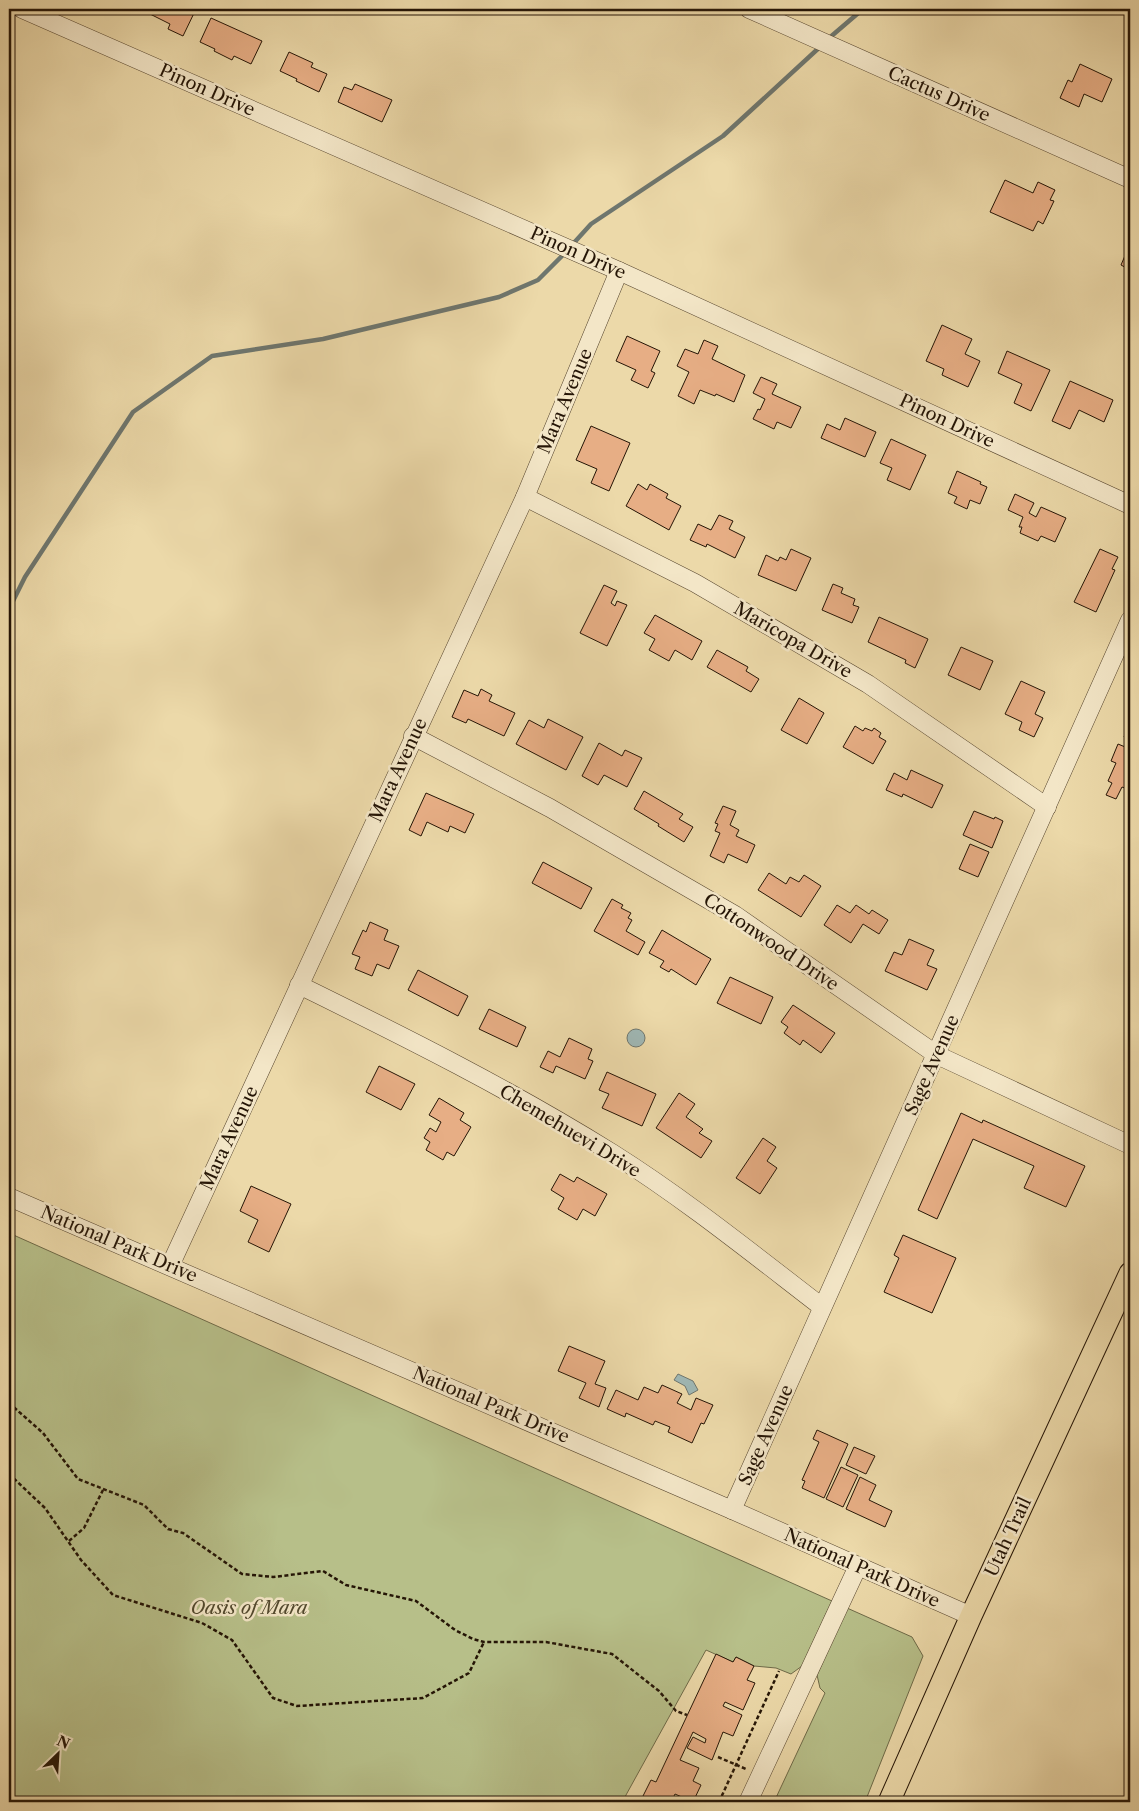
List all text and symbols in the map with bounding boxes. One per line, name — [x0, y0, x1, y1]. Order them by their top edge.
street label: Pinon Drive — [156, 59, 258, 121]
street label: Cactus Drive — [884, 62, 994, 126]
street label: Pinon Drive — [527, 222, 629, 284]
street label: Mara Avenue — [533, 345, 597, 457]
street label: Pinon Drive — [896, 389, 998, 453]
street label: Maricopa Drive — [730, 597, 856, 683]
street label: Mara Avenue — [364, 714, 432, 826]
street label: Cottonwood Drive — [699, 889, 843, 995]
street label: Sage Avenue — [900, 1011, 964, 1119]
street label: Chemehuevi Drive — [495, 1080, 645, 1182]
street label: Mara Avenue — [195, 1082, 263, 1194]
street label: National Park Drive — [37, 1201, 201, 1287]
street label: National Park Drive — [409, 1362, 573, 1448]
street label: Sage Avenue — [734, 1381, 798, 1489]
street label: Utah Trail — [980, 1494, 1036, 1580]
street label: National Park Drive — [781, 1524, 943, 1612]
park label: Oasis of Mara — [191, 1597, 308, 1619]
north arrow — [32, 1728, 82, 1778]
text: N — [54, 1731, 73, 1753]

